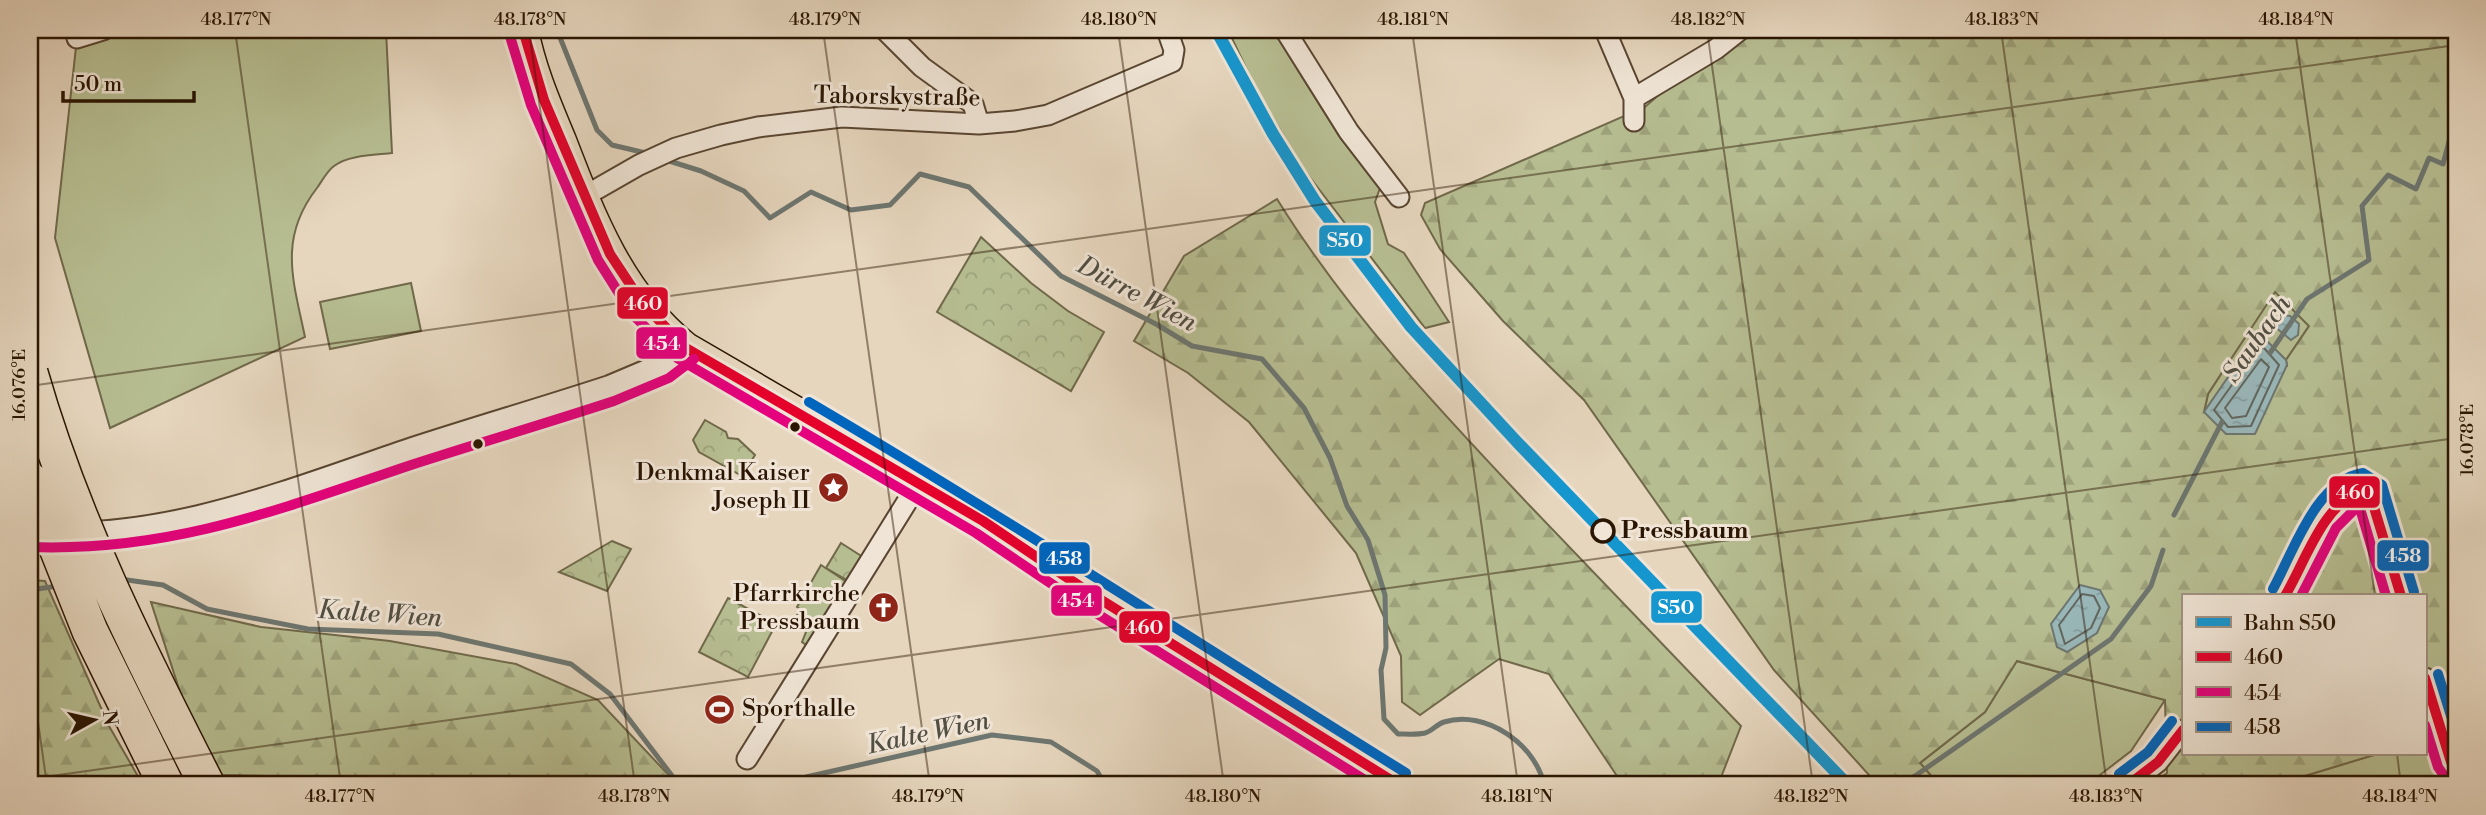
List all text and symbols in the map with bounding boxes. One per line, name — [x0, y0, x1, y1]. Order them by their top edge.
text: 48.177°N — [201, 8, 272, 31]
text: 48.178°N — [494, 8, 567, 31]
text: 48.179°N — [789, 8, 862, 31]
text: 48.180°N — [1081, 8, 1158, 31]
text: 48.181°N — [1377, 8, 1450, 31]
text: 48.182°N — [1671, 8, 1746, 31]
text: 48.183°N — [1965, 8, 2040, 31]
text: 48.184°N — [2258, 8, 2334, 31]
scale bar — [63, 60, 194, 104]
text: 50 m — [74, 72, 122, 98]
street label: Taborskystraße — [813, 81, 981, 113]
line badge: S50 — [1318, 224, 1372, 257]
text: S50 — [1327, 229, 1363, 253]
water label: Dürre Wien — [1071, 249, 1203, 339]
line badge: 460 — [616, 286, 669, 320]
water label: Saubach — [2216, 289, 2299, 388]
text: 460 — [624, 292, 662, 316]
line badge: 454 — [635, 326, 688, 360]
text: 454 — [643, 332, 681, 356]
text: 16.076°E — [8, 349, 31, 421]
text: 16.078°E — [2456, 404, 2479, 476]
unlabelled marker — [788, 420, 802, 434]
unlabelled marker — [471, 437, 485, 451]
place label: Denkmal Kaiser Joseph II — [636, 458, 810, 516]
place icon: Denkmal Kaiser Joseph II — [816, 470, 850, 504]
line badge: 460 — [2328, 475, 2381, 509]
text: 460 — [2336, 481, 2374, 505]
place label: Pressbaum — [1621, 516, 1748, 546]
marker: Pressbaum — [1591, 519, 1615, 543]
line badge: 458 — [2376, 539, 2430, 572]
line badge: 458 — [1038, 541, 1091, 575]
text: 458 — [2385, 544, 2421, 568]
text: 458 — [1046, 547, 1082, 571]
place label: Pfarrkirche Pressbaum — [733, 579, 860, 637]
line badge: 454 — [1050, 584, 1103, 617]
text: 454 — [1057, 589, 1095, 613]
line badge: S50 — [1650, 590, 1703, 624]
church icon: Pfarrkirche Pressbaum — [866, 591, 900, 625]
water label: Kalte Wien — [317, 594, 444, 634]
legend — [2182, 594, 2426, 756]
text: S50 — [1658, 596, 1694, 620]
line badge: 460 — [1118, 610, 1171, 644]
text: Bahn S50 — [2243, 611, 2336, 637]
text: 460 — [1125, 616, 1163, 640]
text: 460 — [2244, 645, 2283, 671]
text: 454 — [2244, 681, 2281, 707]
north arrow — [60, 686, 130, 756]
sports icon: Sporthalle — [702, 692, 736, 726]
place label: Sporthalle — [742, 694, 856, 724]
water label: Kalte Wien — [864, 704, 993, 762]
text: N — [97, 709, 123, 727]
text: 458 — [2244, 715, 2281, 741]
text: 48.177°N — [305, 785, 376, 808]
text: 48.178°N — [598, 785, 671, 808]
text: 48.179°N — [892, 785, 965, 808]
text: 48.180°N — [1185, 785, 1262, 808]
text: 48.181°N — [1481, 785, 1554, 808]
text: 48.182°N — [1774, 785, 1849, 808]
text: 48.183°N — [2069, 785, 2144, 808]
text: 48.184°N — [2362, 785, 2438, 808]

